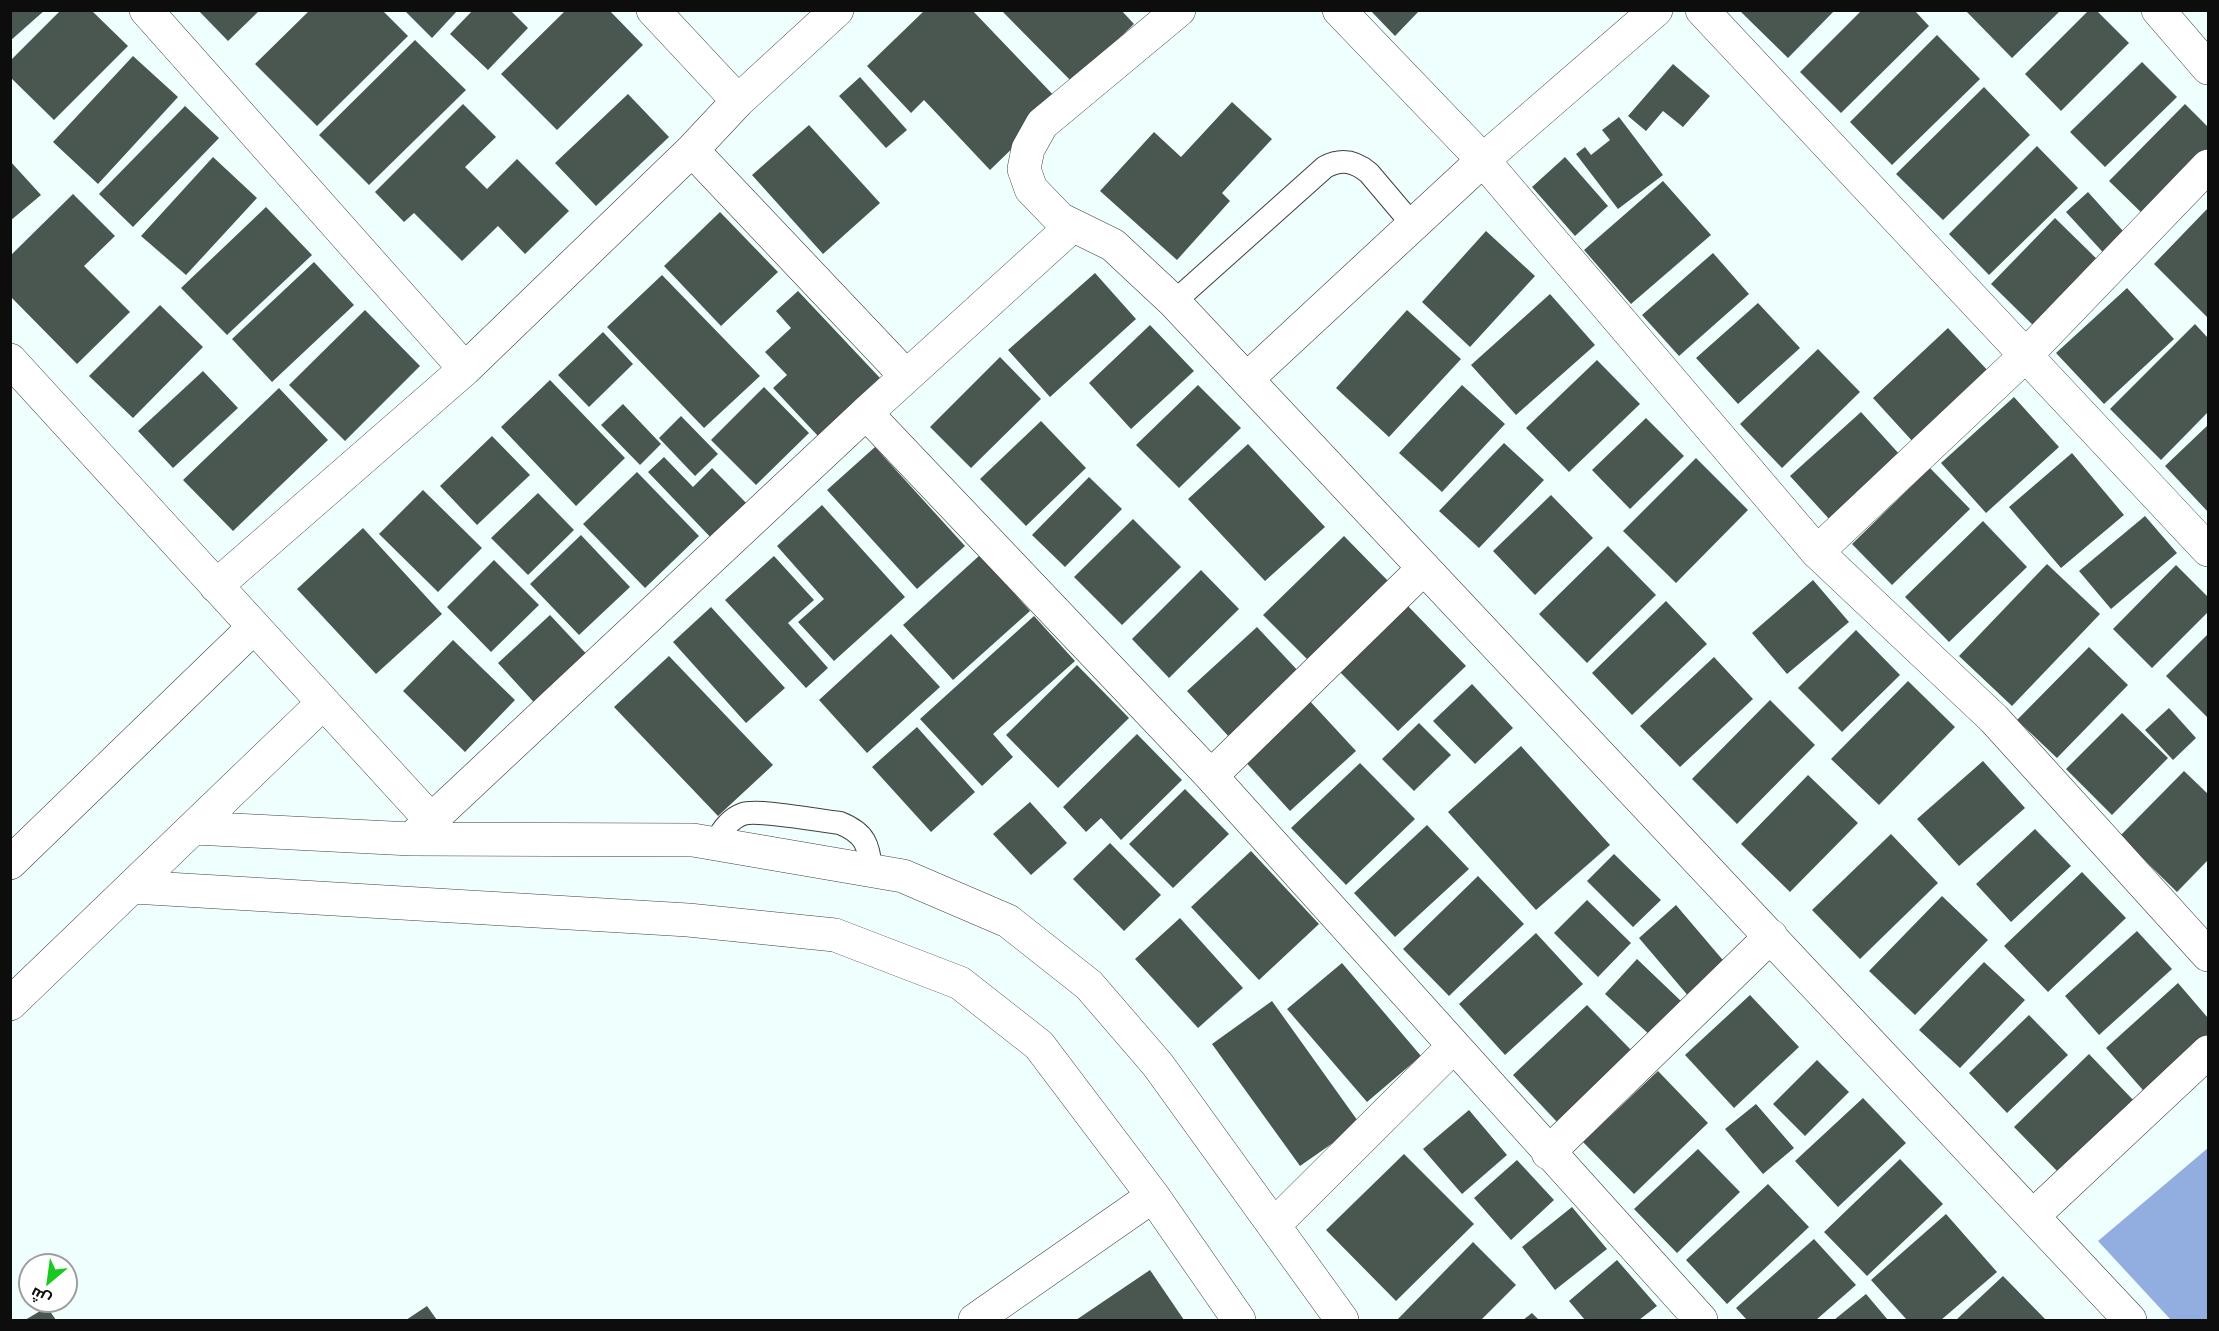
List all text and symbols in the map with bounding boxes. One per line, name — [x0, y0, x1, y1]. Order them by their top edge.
north arrow — [18, 1253, 78, 1313]
text: ش — [26, 1283, 54, 1311]

